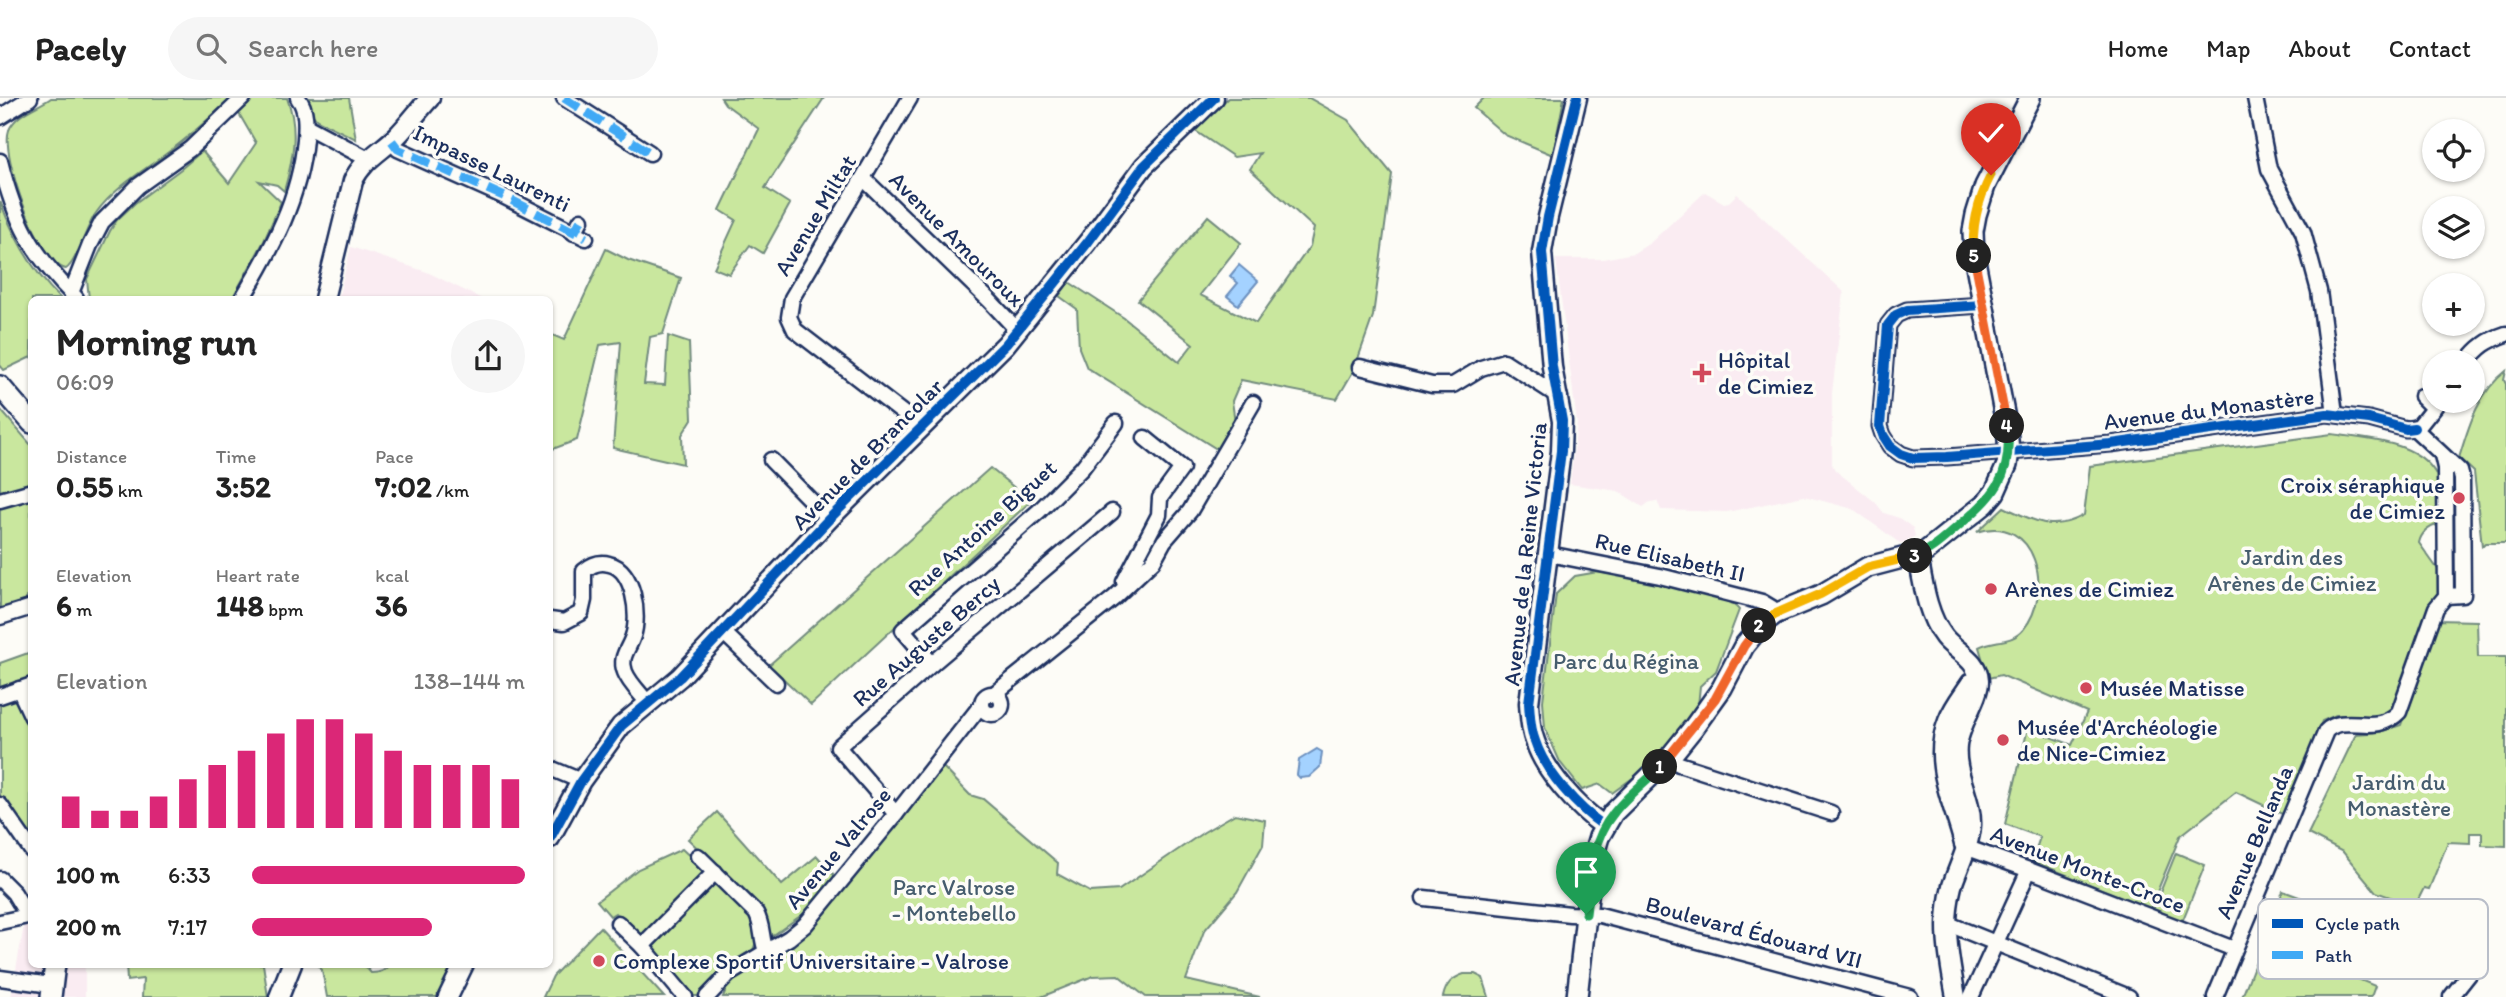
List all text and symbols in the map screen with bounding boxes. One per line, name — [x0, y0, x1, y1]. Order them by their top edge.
search box — [168, 17, 658, 80]
text: Pacely — [35, 29, 126, 68]
icon: search — [192, 29, 230, 67]
text: Search here — [248, 32, 378, 64]
text: Home — [2108, 34, 2168, 63]
text: Map — [2206, 34, 2250, 63]
text: About — [2288, 34, 2351, 63]
text: Contact — [2389, 34, 2471, 63]
pin — [1961, 103, 2021, 175]
icon: check — [1972, 114, 2010, 152]
street label: Impasse Laurenti — [409, 118, 575, 218]
map controls — [2422, 119, 2485, 413]
button: locate — [2422, 119, 2485, 182]
street label: Avenue Miltat — [768, 149, 862, 281]
street label: Avenue Amouroux — [883, 165, 1031, 313]
button: layers — [2422, 196, 2485, 259]
pin: 5 — [1956, 238, 1992, 274]
text: 5 — [1969, 244, 1978, 267]
button: + — [2422, 273, 2485, 336]
text: Morning run — [56, 319, 257, 365]
button: share — [451, 319, 525, 393]
place label: Hôpital de Cimiez — [1718, 346, 1814, 400]
button: − — [2422, 350, 2485, 413]
marker: Hôpital de Cimiez — [1692, 363, 1712, 383]
text: 06:09 — [56, 368, 114, 396]
street label: Avenue de Brancolar — [785, 372, 949, 536]
street label: Avenue du Monastère — [2102, 382, 2316, 436]
pin: 4 — [1990, 408, 2024, 444]
text: 4 — [2001, 414, 2012, 437]
street label: Avenue de la Reine Victoria — [1497, 421, 1553, 687]
text: Distance — [56, 445, 127, 468]
text: Time — [216, 445, 256, 468]
text: Pace — [375, 445, 413, 468]
street label: Rue Antoine Biguet — [902, 454, 1062, 602]
text: 0.55 — [56, 468, 113, 505]
text: 3:52 — [216, 468, 271, 505]
text: 7:02 — [375, 468, 432, 505]
place label: Croix séraphique de Cimiez — [2280, 471, 2445, 525]
text: km — [113, 479, 143, 502]
text: /km — [432, 479, 469, 502]
marker: Croix séraphique de Cimiez — [2451, 490, 2467, 506]
street label: Rue Elisabeth II — [1592, 526, 1748, 588]
pin: 3 — [1898, 538, 1932, 574]
park label: Jardin des Arènes de Cimiez — [2207, 543, 2377, 597]
text: 3 — [1909, 544, 1920, 567]
text: Elevation — [56, 564, 132, 587]
text: Heart rate — [216, 564, 300, 587]
text: kcal — [375, 564, 409, 587]
street label: Rue Auguste Bercy — [847, 569, 1006, 713]
place label: Arènes de Cimiez — [2005, 575, 2174, 603]
marker: Arènes de Cimiez — [1983, 581, 1999, 597]
text: 6 — [56, 587, 72, 624]
text: 148 — [216, 587, 264, 624]
text: 36 — [375, 587, 408, 624]
text: m — [72, 598, 92, 621]
text: bpm — [264, 598, 304, 621]
pin: 2 — [1742, 608, 1776, 644]
text: 2 — [1754, 614, 1764, 637]
park label: Parc du Régina — [1553, 647, 1699, 675]
text: Elevation — [56, 667, 147, 695]
text: 138–144 m — [414, 667, 525, 695]
place label: Musée Matisse — [2100, 674, 2245, 702]
marker: Musée Matisse — [2078, 680, 2094, 696]
place label: Musée d'Archéologie de Nice-Cimiez — [2017, 713, 2218, 767]
marker: Musée d'Archéologie de Nice-Cimiez — [1995, 732, 2011, 748]
pin: 1 — [1642, 750, 1678, 784]
text: 1 — [1655, 755, 1664, 778]
street label: Avenue Bellanda — [2209, 761, 2299, 923]
park label: Jardin du Monastère — [2347, 768, 2451, 822]
street label: Avenue Valrose — [779, 781, 897, 915]
street label: Avenue Monte-Croce — [1987, 819, 2189, 919]
pin — [1556, 842, 1616, 914]
icon: arrive — [1567, 853, 1605, 891]
text: 100 m — [56, 861, 120, 889]
text: 6:33 — [168, 861, 211, 889]
park label: Parc Valrose - Montebello — [892, 873, 1016, 927]
street label: Boulevard Édouard VII — [1643, 890, 1865, 974]
legend — [2258, 899, 2488, 979]
text: Cycle path — [2315, 912, 2400, 935]
text: 200 m — [56, 913, 121, 941]
text: 7:17 — [168, 913, 207, 941]
text: Path — [2315, 944, 2352, 967]
place label: Complexe Sportif Universitaire - Valrose — [613, 947, 1009, 975]
marker: Complexe Sportif Universitaire - Valrose — [591, 953, 607, 969]

